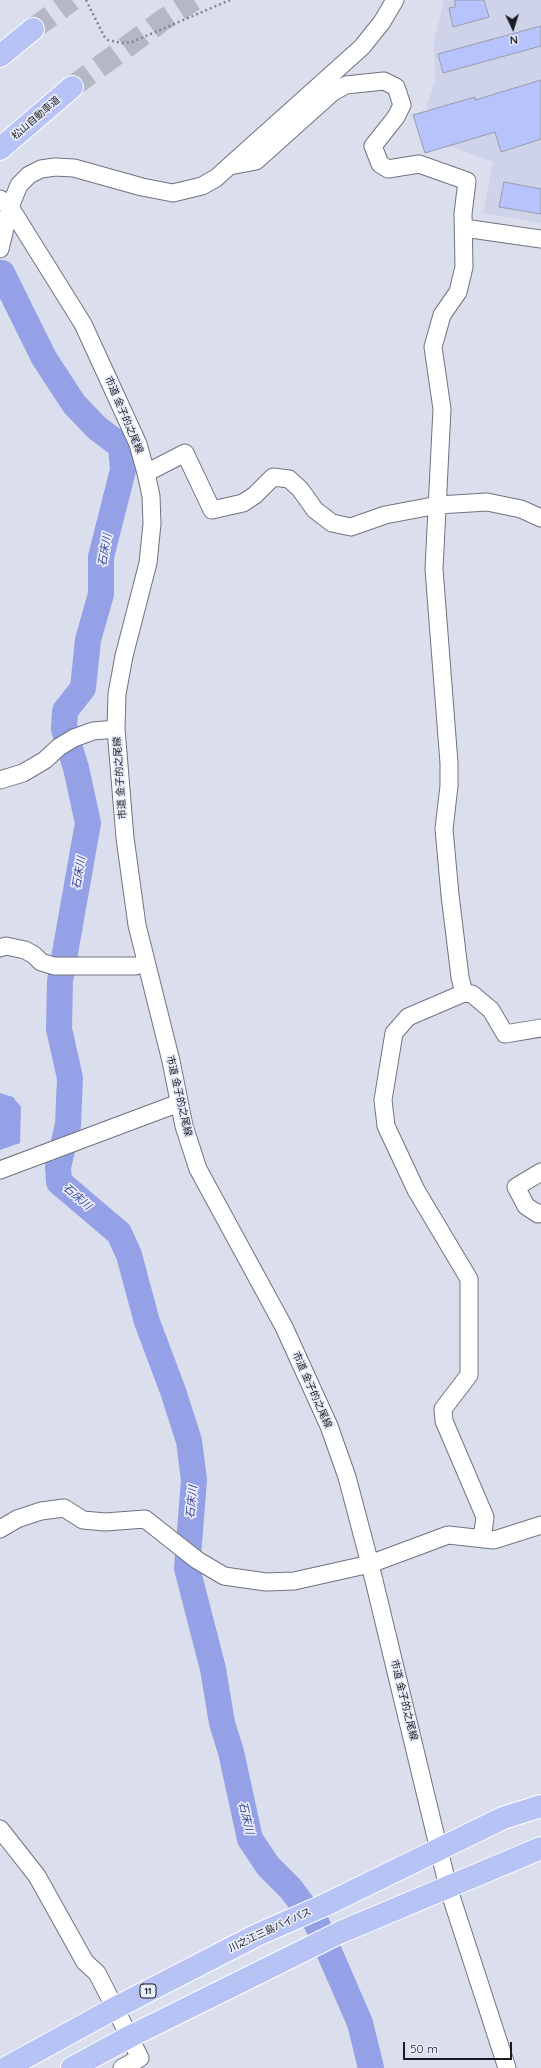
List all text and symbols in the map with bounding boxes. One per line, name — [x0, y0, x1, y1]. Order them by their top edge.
north arrow — [493, 8, 533, 48]
text: N — [509, 33, 518, 47]
street label: 松山自動車道 — [9, 94, 63, 142]
street label: 市道 金子的之尾線 — [102, 375, 146, 455]
water label: 石床川 — [96, 533, 114, 567]
street label: 市道 金子的之尾線 — [111, 736, 129, 820]
water label: 石床川 — [70, 856, 88, 890]
street label: 市道 金子的之尾線 — [164, 1054, 194, 1138]
water label: 石床川 — [60, 1181, 94, 1213]
street label: 市道 金子的之尾線 — [290, 1350, 334, 1430]
water label: 石床川 — [184, 1485, 200, 1519]
street label: 市道 金子的之尾線 — [388, 1658, 420, 1742]
water label: 石床川 — [236, 1800, 256, 1836]
street label: 川之江三島バイパス — [227, 1906, 313, 1954]
road number: 11 — [140, 1984, 156, 1998]
scale bar — [405, 2034, 514, 2060]
text: 50 m — [410, 2041, 438, 2056]

